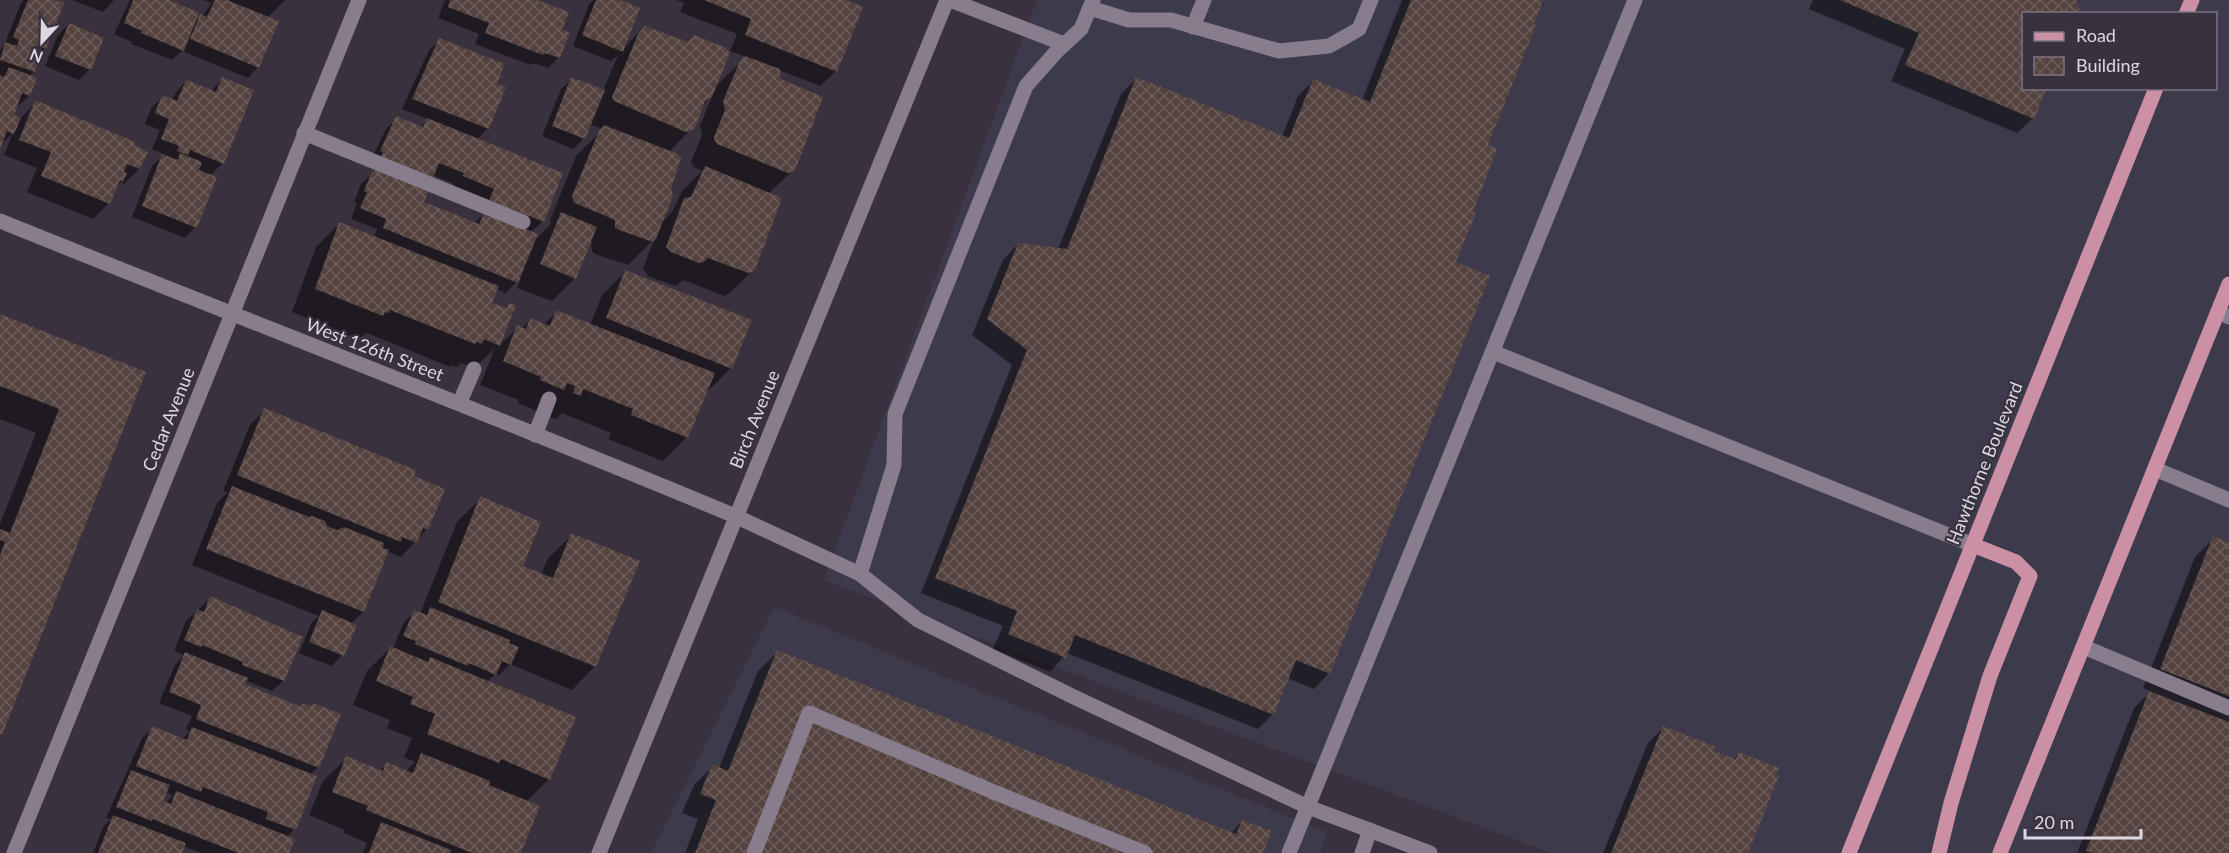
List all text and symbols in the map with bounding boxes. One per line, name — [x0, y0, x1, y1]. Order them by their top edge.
north arrow — [12, 12, 72, 72]
legend — [2022, 12, 2217, 90]
text: Road — [2076, 24, 2116, 46]
text: N — [27, 45, 45, 67]
text: Building — [2076, 54, 2140, 76]
street label: West 126th Street — [303, 313, 448, 386]
street label: Cedar Avenue — [137, 364, 199, 474]
street label: Birch Avenue — [724, 367, 784, 471]
street label: Hawthorne Boulevard — [1941, 378, 2027, 548]
scale bar — [2025, 802, 2140, 840]
text: 20 m — [2034, 811, 2074, 833]

